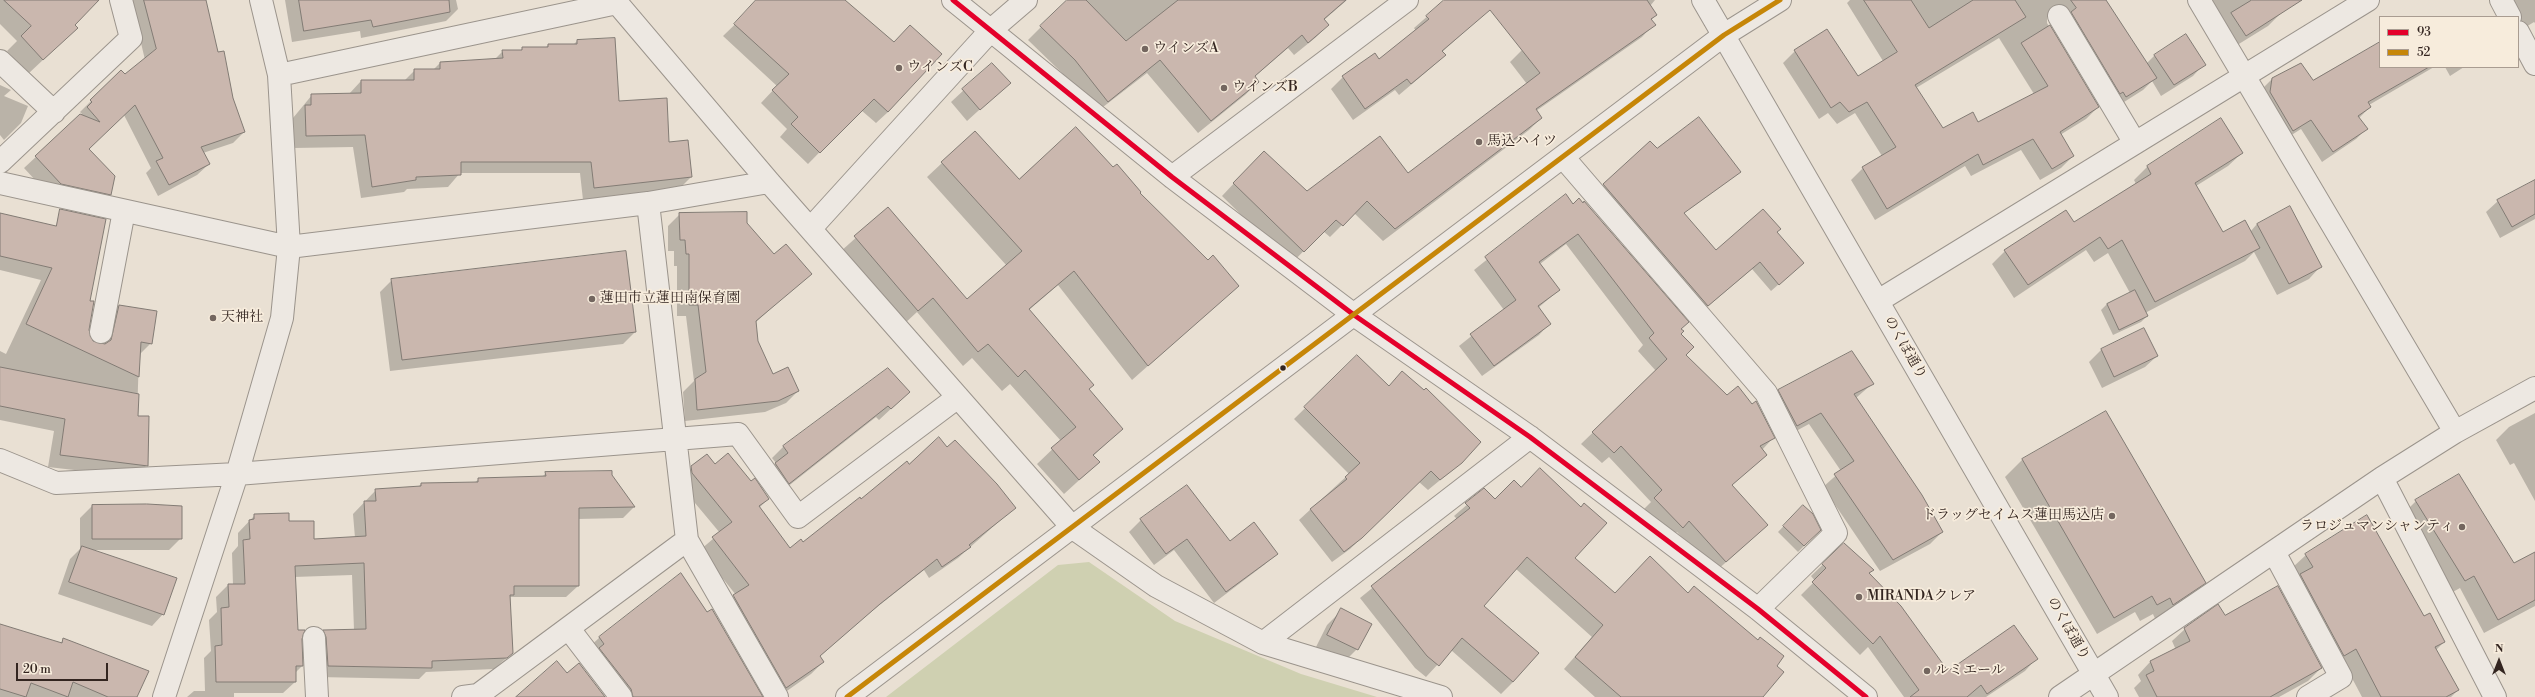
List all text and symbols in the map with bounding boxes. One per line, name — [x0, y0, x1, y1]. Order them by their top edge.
legend — [2379, 16, 2519, 68]
text: 93 — [2417, 25, 2431, 40]
place label: ウインズA — [1153, 41, 1219, 57]
marker: ウインズA — [1140, 44, 1150, 54]
text: 52 — [2417, 45, 2430, 60]
place label: ウインズC — [907, 60, 973, 76]
marker: ウインズC — [894, 63, 904, 73]
place label: ウインズB — [1232, 80, 1298, 96]
marker: ウインズB — [1219, 83, 1229, 93]
place label: 馬込ハイツ — [1487, 134, 1557, 150]
marker: 馬込ハイツ — [1474, 137, 1484, 147]
place label: 蓮田市立蓮田南保育園 — [600, 291, 740, 307]
marker: 蓮田市立蓮田南保育園 — [587, 294, 597, 304]
place label: 天神社 — [221, 310, 263, 326]
marker: 天神社 — [208, 313, 218, 323]
street label: のくぼ通り — [1880, 313, 1930, 383]
unlabelled marker — [1278, 363, 1288, 373]
place label: ドラッグセイムス蓮田馬込店 — [1922, 508, 2104, 524]
marker: ドラッグセイムス蓮田馬込店 — [2107, 511, 2117, 521]
place label: ラロジュマンシャンティ — [2300, 519, 2454, 535]
marker: ラロジュマンシャンティ — [2457, 522, 2467, 532]
place label: MIRANDAクレア — [1867, 589, 1976, 605]
marker: MIRANDAクレア — [1854, 592, 1864, 602]
street label: のくぼ通り — [2043, 594, 2093, 664]
north arrow — [2479, 641, 2519, 681]
text: N — [2495, 642, 2503, 656]
scale bar — [18, 655, 110, 681]
text: 20 m — [23, 662, 51, 677]
place label: ルミエール — [1935, 663, 2005, 679]
marker: ルミエール — [1922, 666, 1932, 676]

